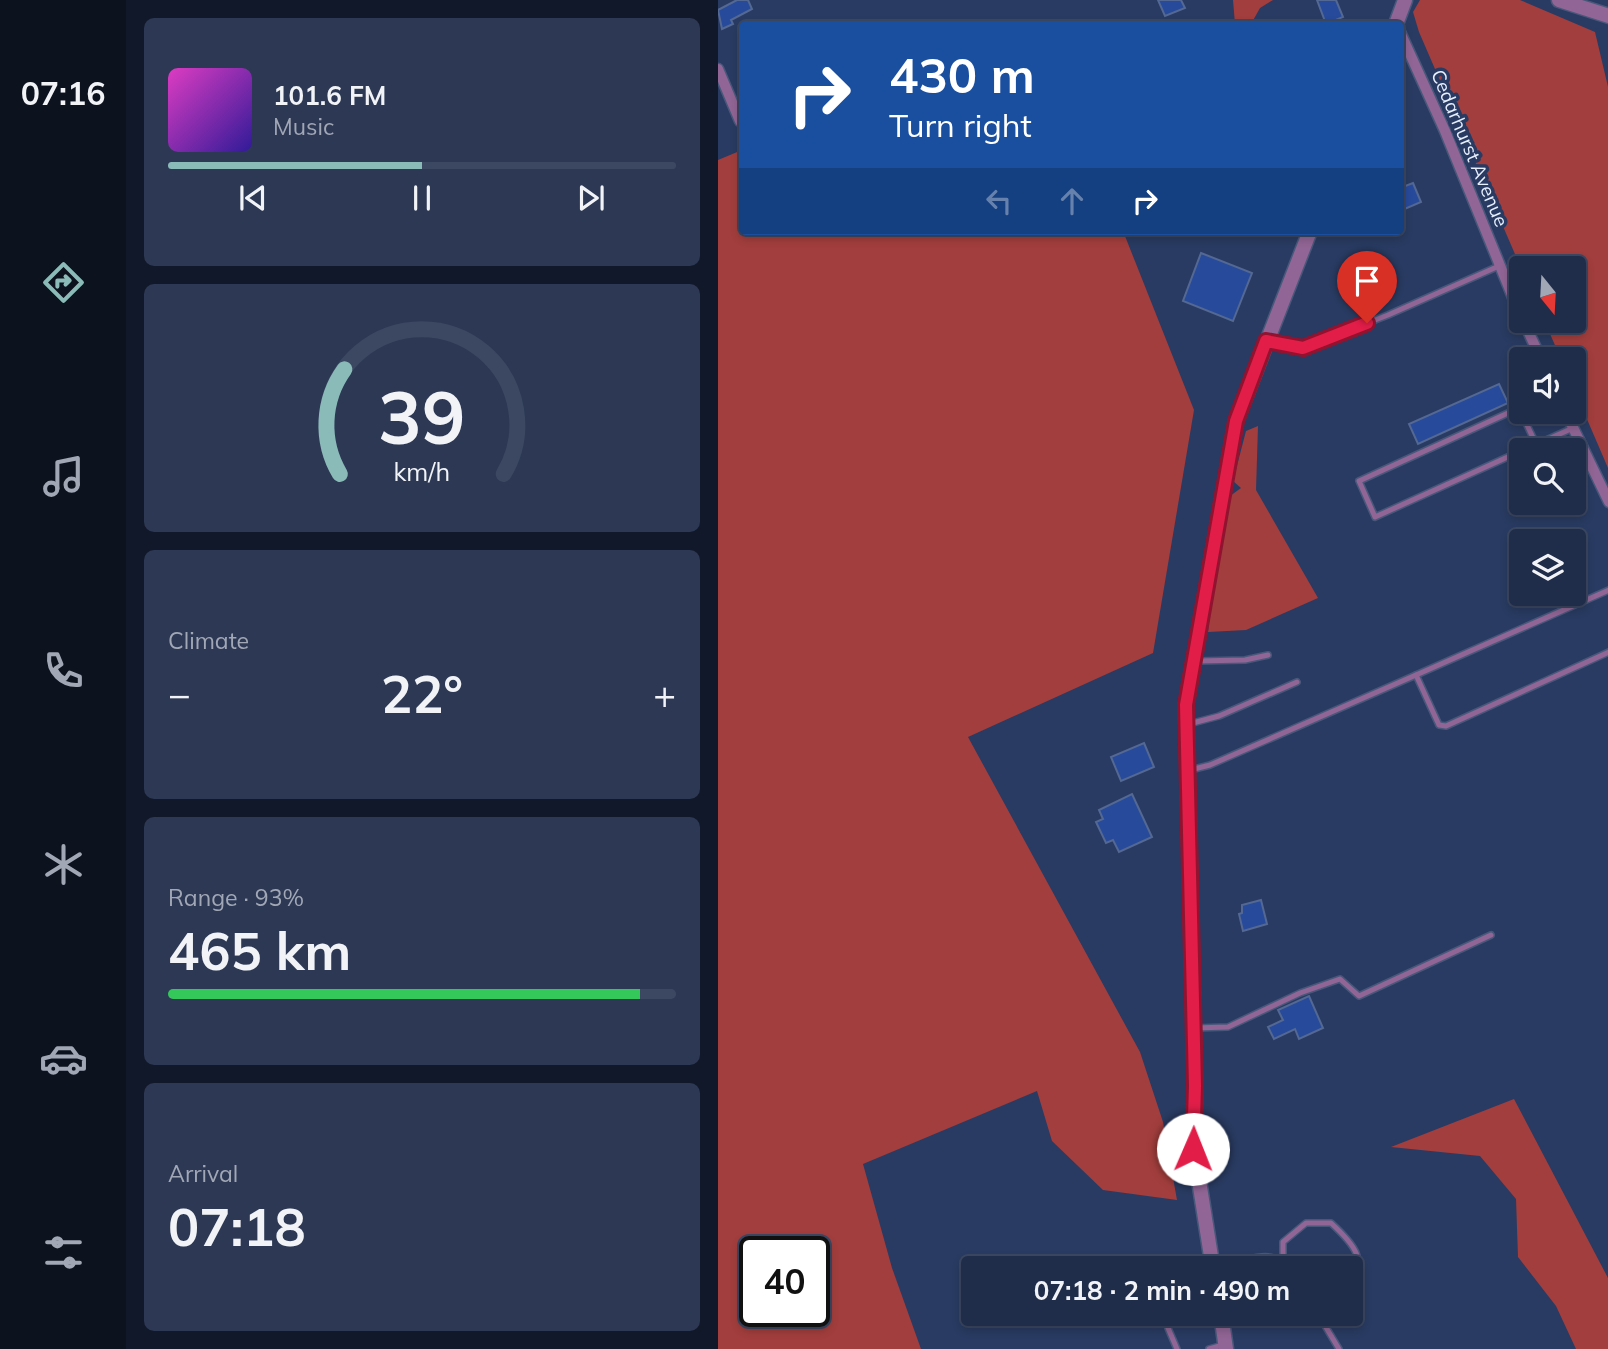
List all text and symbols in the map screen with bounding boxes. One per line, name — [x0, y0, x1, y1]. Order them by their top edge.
text: 430 m — [889, 44, 1035, 105]
icon: right — [774, 49, 865, 140]
street label: Cedarhurst Avenue — [1426, 66, 1514, 230]
text: 07:16 — [21, 73, 105, 113]
text: 101.6 FM — [273, 79, 386, 112]
text: Turn right — [889, 105, 1032, 145]
text: Music — [273, 112, 334, 141]
icon: previous — [234, 179, 272, 217]
icon: pause — [403, 179, 441, 217]
icon: next — [572, 179, 610, 217]
icon: left — [980, 182, 1018, 220]
icon: ahead — [1053, 182, 1091, 220]
icon: right — [1126, 182, 1164, 220]
pin — [1337, 251, 1397, 323]
north arrow — [1509, 256, 1586, 332]
map controls — [1509, 256, 1586, 606]
icon: directions — [39, 258, 88, 307]
icon: arrive — [1348, 262, 1386, 300]
button: sound — [1509, 347, 1586, 424]
text: 39 — [378, 372, 466, 463]
button: search — [1509, 438, 1586, 515]
icon: music — [39, 452, 88, 501]
text: km/h — [394, 456, 450, 487]
button: layers — [1509, 529, 1586, 606]
text: Climate — [168, 626, 249, 655]
icon: phone — [39, 646, 88, 695]
text: 22° — [381, 661, 463, 726]
text: − — [168, 670, 191, 718]
text: + — [653, 670, 676, 718]
icon: climate — [39, 840, 88, 889]
text: Range · 93% — [168, 883, 304, 912]
text: 465 km — [168, 918, 351, 983]
icon: car — [39, 1034, 88, 1083]
position arrow — [1156, 1112, 1230, 1186]
text: Arrival — [168, 1159, 238, 1188]
text: 07:18 — [168, 1194, 306, 1259]
icon: filters — [39, 1228, 88, 1277]
speed limit sign: 40 — [739, 1236, 830, 1327]
text: 07:18 · 2 min · 490 m — [1034, 1274, 1290, 1307]

